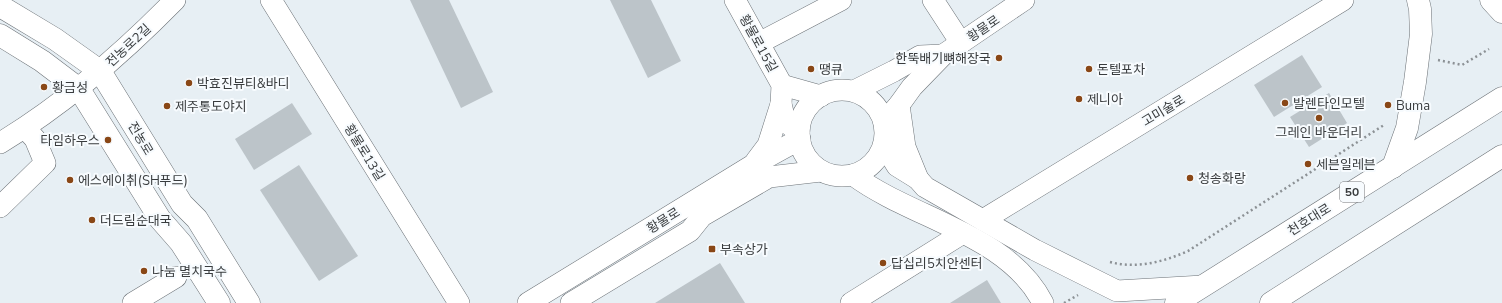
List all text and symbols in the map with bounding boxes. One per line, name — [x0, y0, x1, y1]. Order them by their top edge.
street label: 황물로15길 — [735, 11, 781, 76]
street label: 황물로 — [964, 11, 1003, 46]
street label: 전농로2길 — [102, 20, 155, 71]
place label: 한뚝배기뼈해장국 — [895, 50, 991, 68]
marker: 한뚝배기뼈해장국 — [994, 53, 1004, 63]
place label: 땡큐 — [819, 61, 843, 79]
place label: 돈텔포차 — [1097, 61, 1145, 79]
marker: 땡큐 — [806, 64, 816, 74]
marker: 돈텔포차 — [1084, 64, 1094, 74]
place label: 박효진뷰티&바디 — [197, 75, 290, 93]
marker: 박효진뷰티&바디 — [184, 78, 194, 88]
place label: 황금성 — [52, 79, 88, 97]
marker: 황금성 — [39, 82, 49, 92]
place label: 제니아 — [1087, 91, 1123, 109]
street label: 고미술로 — [1138, 91, 1189, 131]
marker: 제니아 — [1074, 94, 1084, 104]
place label: 발렌타인모텔 — [1293, 95, 1365, 113]
place label: Buma — [1396, 97, 1430, 115]
place label: 제주통도야지 — [175, 98, 247, 116]
marker: 발렌타인모텔 — [1280, 98, 1290, 108]
marker: Buma — [1383, 100, 1393, 110]
marker: 제주통도야지 — [162, 101, 172, 111]
marker: 그레인 바운더리 — [1314, 113, 1324, 123]
street label: 전농로 — [123, 118, 157, 159]
street label: 황물로13길 — [340, 121, 389, 184]
place label: 그레인 바운더리 — [1275, 124, 1363, 142]
place label: 타임하우스 — [40, 132, 100, 150]
marker: 타임하우스 — [103, 135, 113, 145]
place label: 세븐일레븐 — [1316, 156, 1376, 174]
marker: 세븐일레븐 — [1303, 159, 1313, 169]
place label: 청송화랑 — [1198, 170, 1246, 188]
place label: 에스에이취(SH푸드) — [78, 172, 188, 190]
marker: 청송화랑 — [1185, 173, 1195, 183]
marker: 에스에이취(SH푸드) — [65, 175, 75, 185]
road number: 50 — [1340, 182, 1364, 202]
street label: 천호대로 — [1284, 200, 1335, 240]
street label: 황물로 — [644, 204, 684, 238]
place label: 더드림순대국 — [100, 212, 172, 230]
marker: 더드림순대국 — [87, 215, 97, 225]
place label: 부속상가 — [720, 241, 768, 259]
marker: 부속상가 — [707, 244, 717, 254]
place label: 답십리5치안센터 — [891, 255, 983, 273]
marker: 답십리5치안센터 — [878, 258, 888, 268]
place label: 나눔 멸치국수 — [152, 263, 227, 281]
marker: 나눔 멸치국수 — [139, 266, 149, 276]

